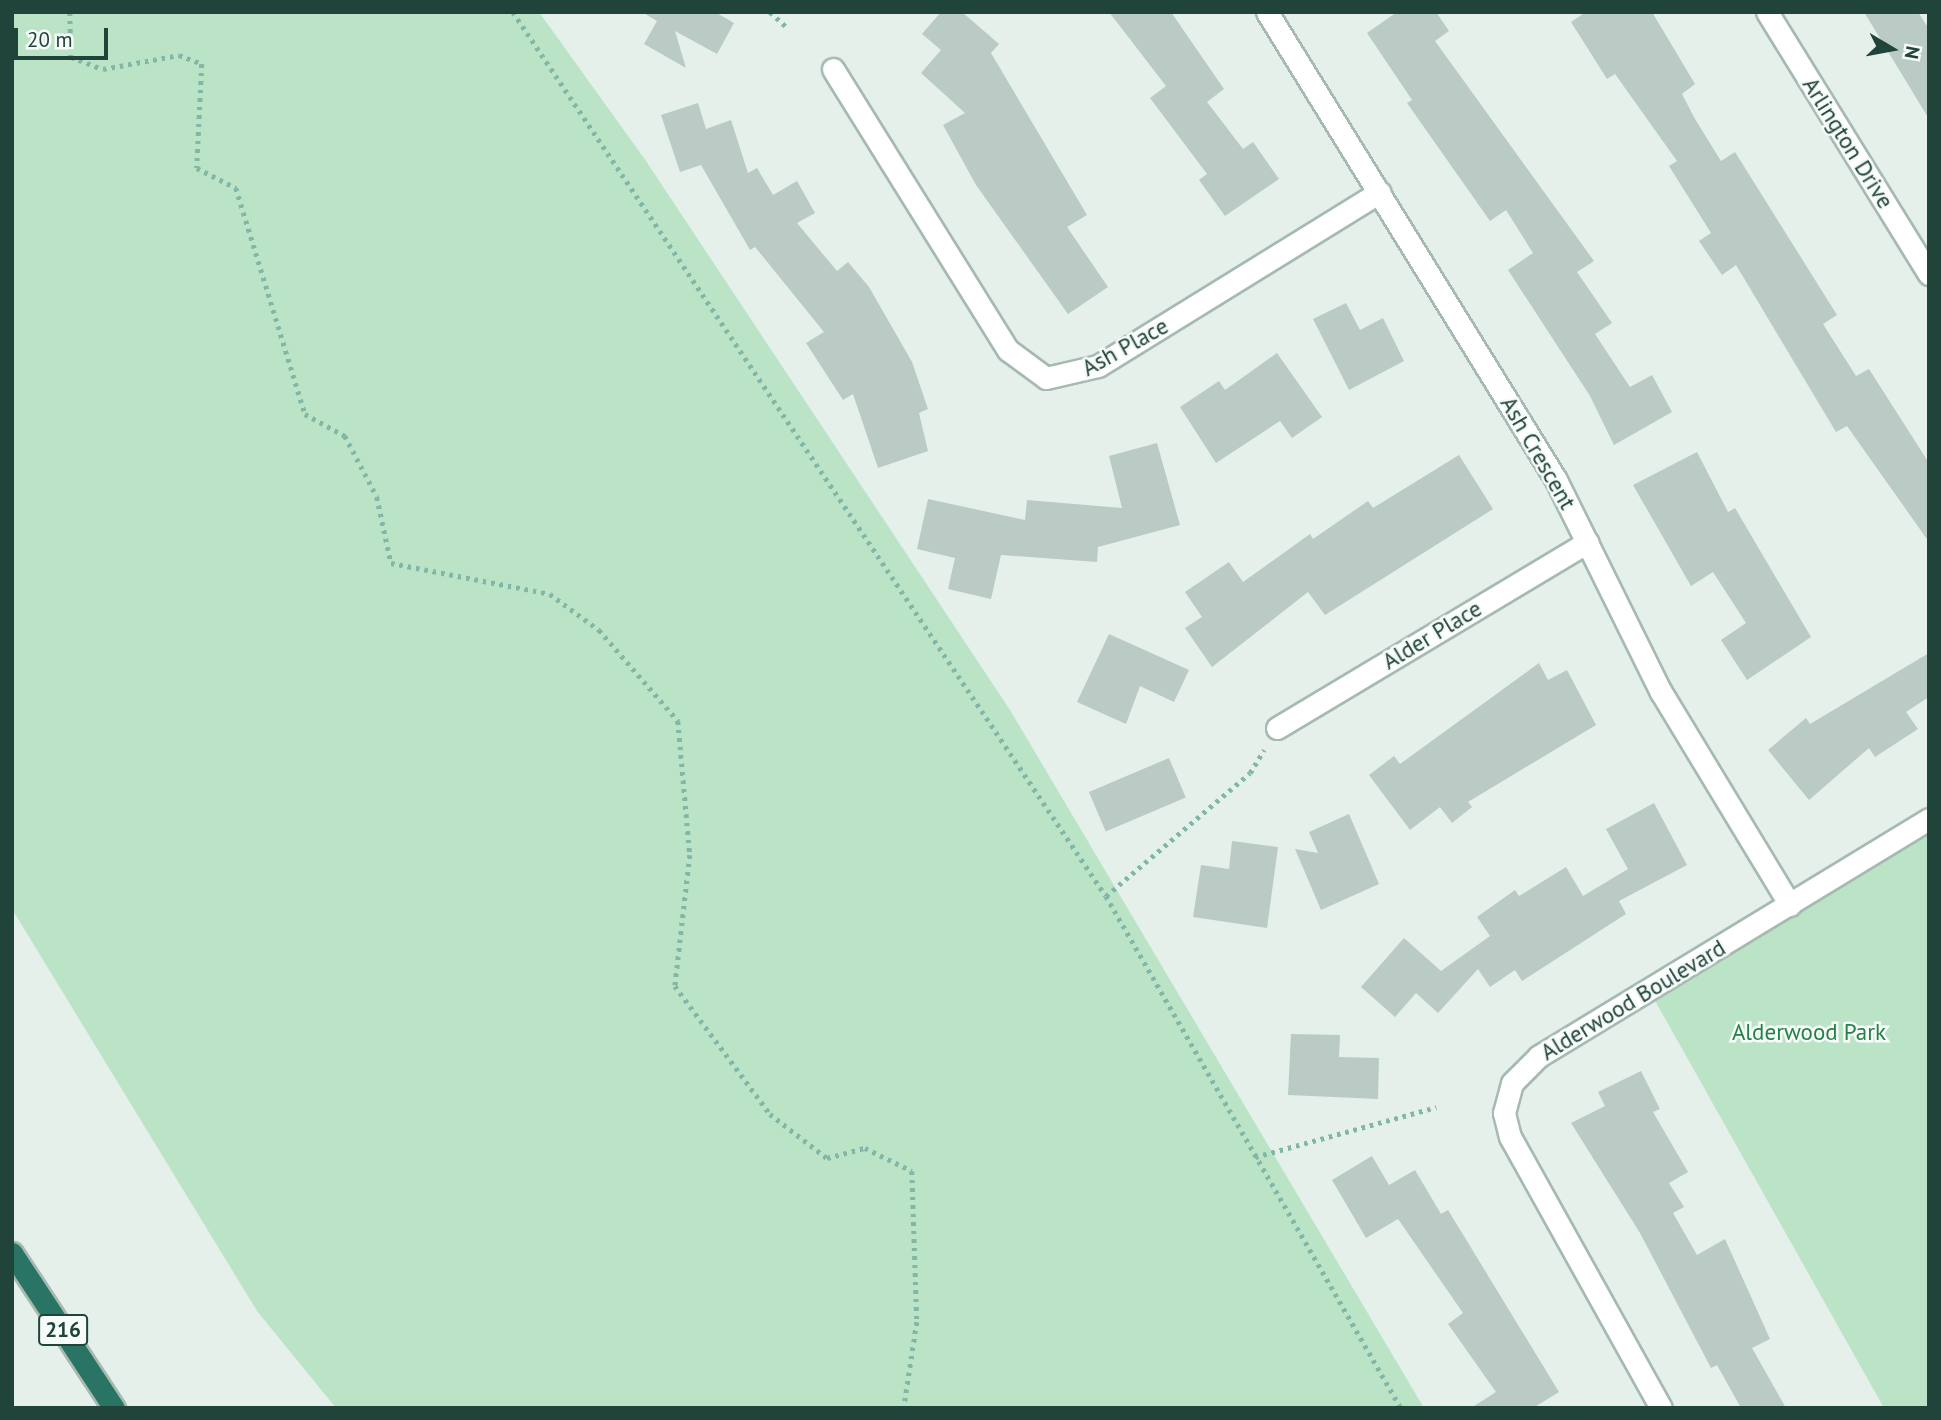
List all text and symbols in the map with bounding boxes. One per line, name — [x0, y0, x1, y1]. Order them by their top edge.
scale bar — [18, 14, 112, 58]
north arrow — [1857, 14, 1927, 84]
text: 20 m — [27, 26, 73, 53]
text: N — [1900, 44, 1926, 61]
street label: Arlington Drive — [1797, 72, 1899, 214]
street label: Ash Place — [1077, 312, 1173, 382]
street label: Ash Crescent — [1495, 392, 1581, 514]
street label: Alder Place — [1377, 595, 1487, 675]
street label: Alderwood Boulevard — [1536, 934, 1730, 1066]
park label: Alderwood Park — [1732, 1018, 1886, 1046]
road number: 216 — [37, 1312, 89, 1348]

